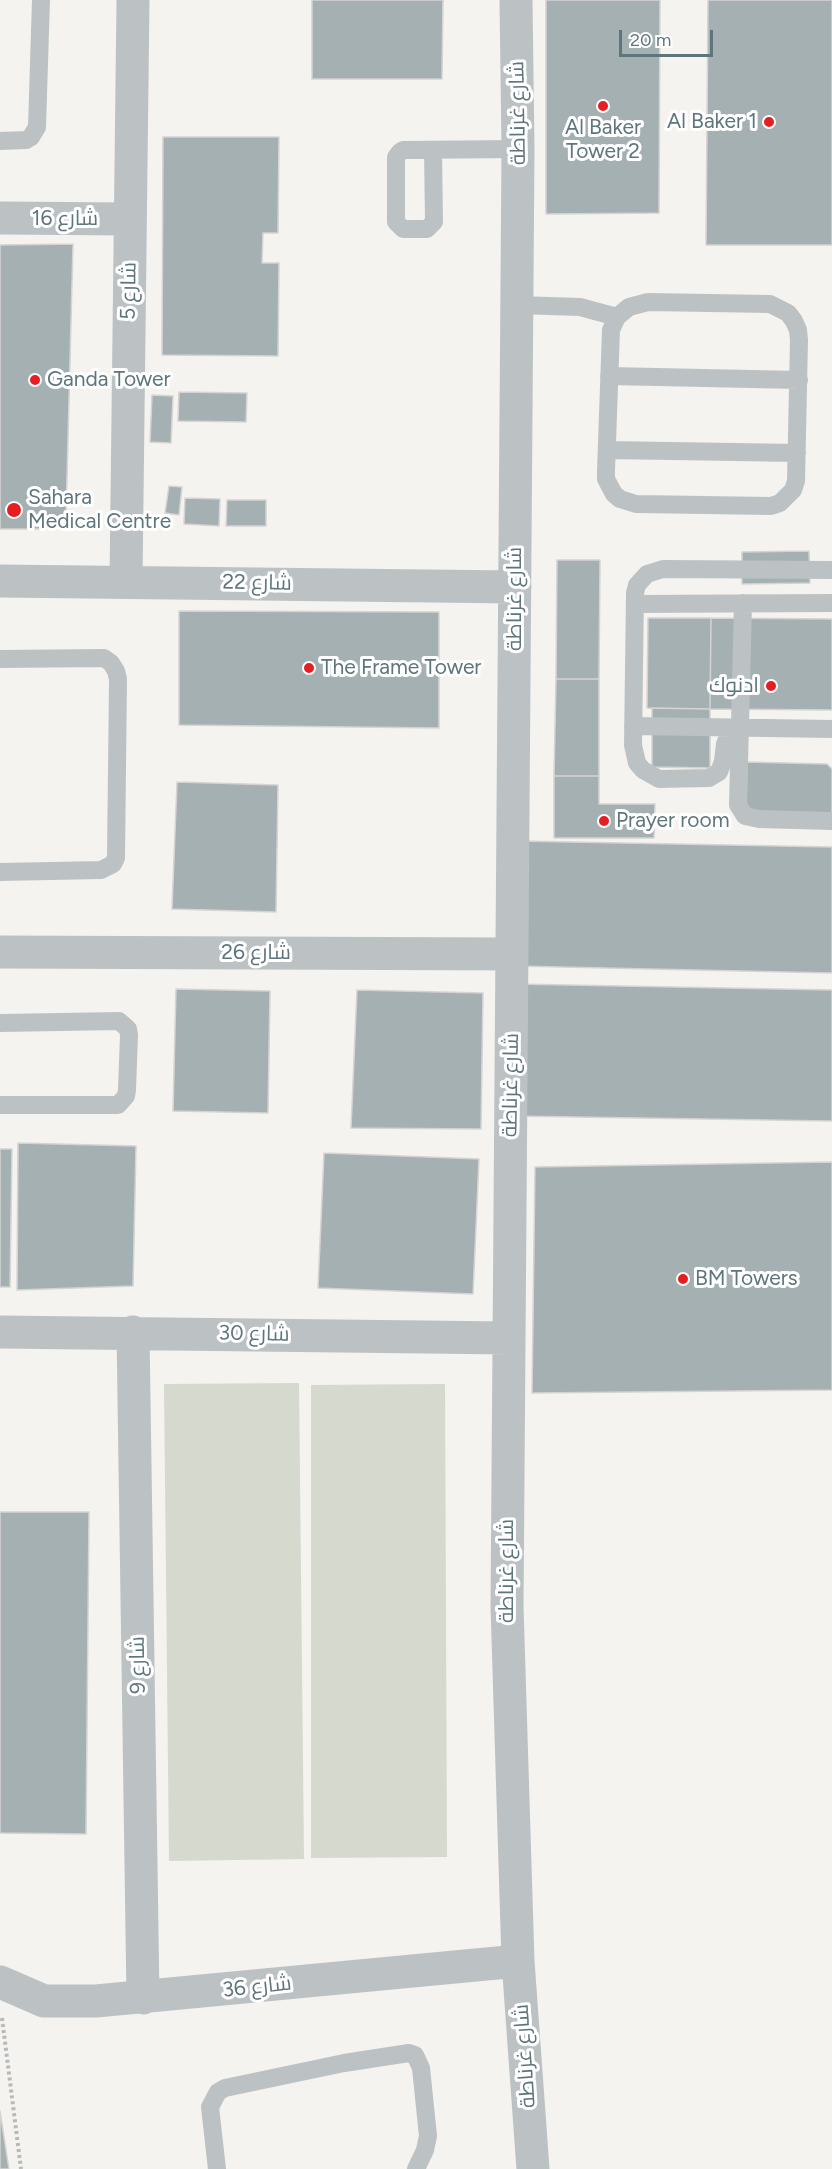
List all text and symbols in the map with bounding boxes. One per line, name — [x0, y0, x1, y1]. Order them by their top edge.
scale bar — [622, 18, 716, 56]
text: 20 m — [630, 29, 671, 51]
street label: شارع غرناطة — [504, 61, 532, 165]
marker: Al Baker Tower 2 — [596, 99, 610, 113]
place label: Al Baker 1 — [667, 109, 757, 135]
place label: Al Baker Tower 2 — [565, 115, 641, 165]
marker: Al Baker 1 — [762, 115, 776, 129]
street label: شارع 16 — [32, 206, 98, 232]
street label: شارع 5 — [116, 262, 142, 320]
place label: Ganda Tower — [47, 367, 171, 393]
marker: Ganda Tower — [28, 373, 42, 387]
place label: Sahara Medical Centre — [28, 485, 171, 535]
marker: Sahara Medical Centre — [5, 501, 23, 519]
street label: شارع غرناطة — [502, 547, 528, 651]
street label: شارع 22 — [222, 570, 292, 596]
place label: The Frame Tower — [321, 655, 481, 681]
marker: The Frame Tower — [302, 661, 316, 675]
place label: ادنوك — [709, 673, 759, 699]
marker: ادنوك — [764, 679, 778, 693]
place label: Prayer room — [616, 808, 730, 834]
marker: Prayer room — [597, 814, 611, 828]
street label: شارع 26 — [221, 940, 291, 966]
street label: شارع غرناطة — [497, 1033, 525, 1137]
place label: BM Towers — [695, 1266, 798, 1292]
marker: BM Towers — [676, 1272, 690, 1286]
street label: شارع 30 — [218, 1321, 290, 1347]
street label: شارع غرناطة — [494, 1519, 520, 1623]
street label: شارع 9 — [125, 1636, 151, 1694]
street label: شارع 36 — [221, 1971, 293, 2003]
street label: شارع غرناطة — [509, 2003, 541, 2109]

